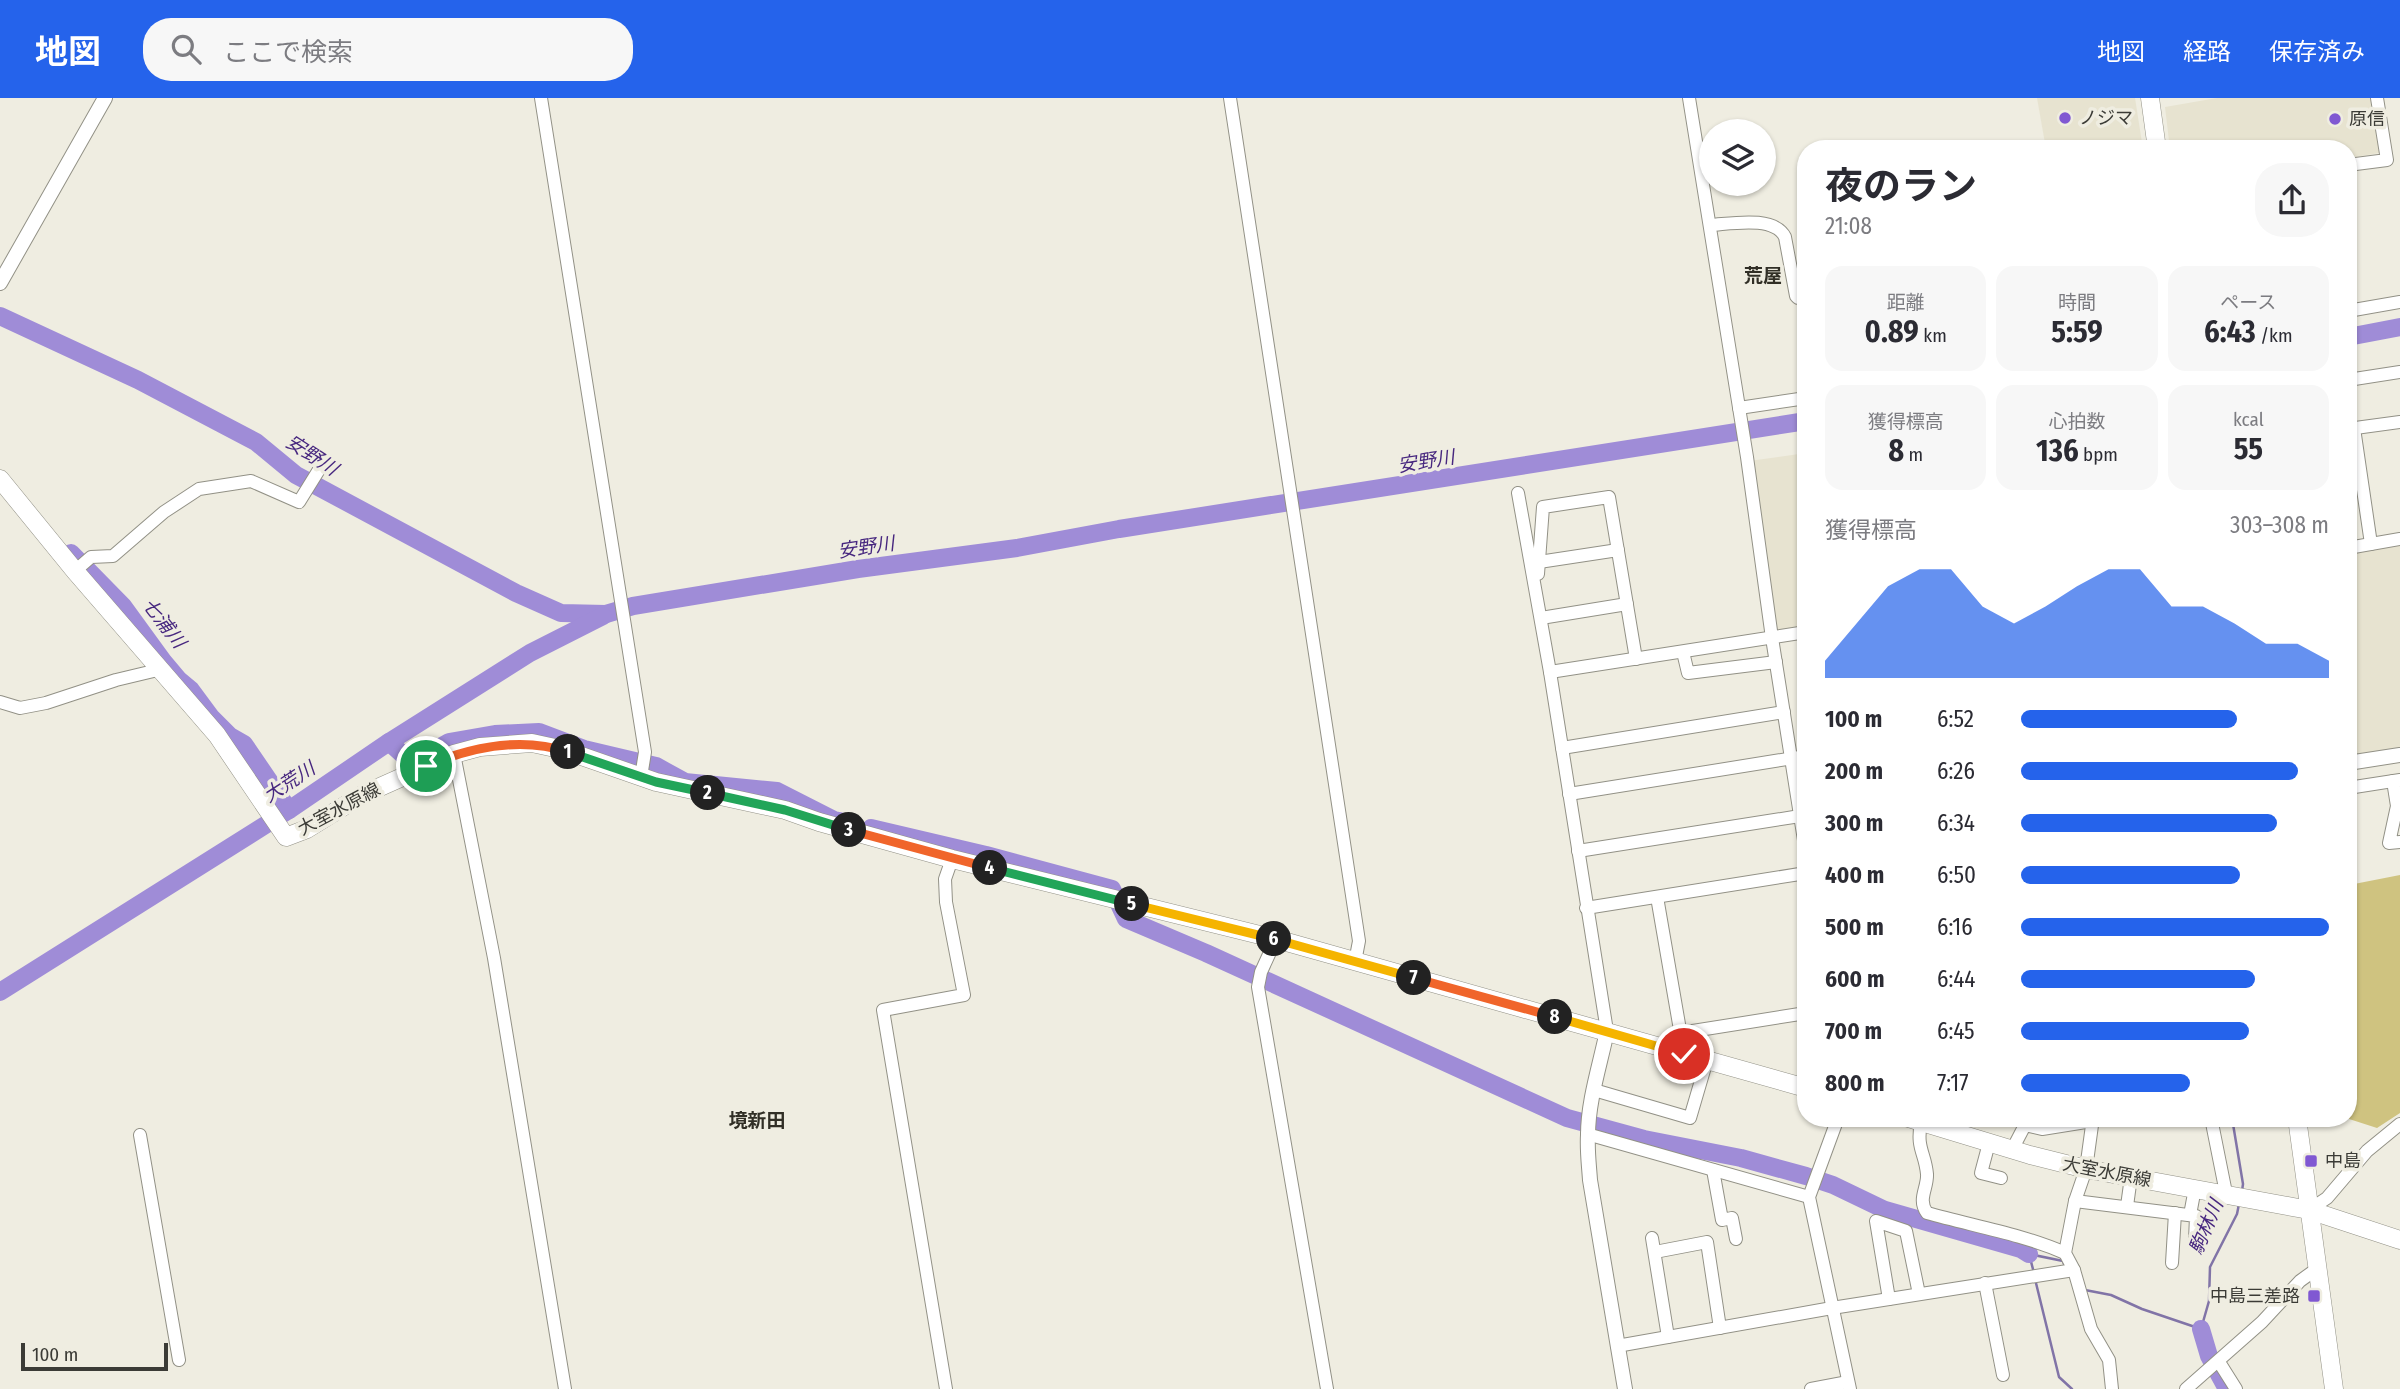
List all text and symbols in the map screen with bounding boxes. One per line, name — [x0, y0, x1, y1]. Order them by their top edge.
search box — [143, 18, 633, 81]
icon: search — [167, 30, 205, 68]
text: 地図 — [35, 32, 101, 72]
text: ここで検索 — [223, 37, 353, 68]
text: 地図 — [2097, 38, 2145, 66]
text: 経路 — [2183, 38, 2231, 66]
text: 保存済み — [2269, 38, 2365, 66]
place label: ノジマ — [2079, 107, 2133, 129]
place label: 原信 — [2349, 108, 2385, 130]
marker: ノジマ — [2057, 110, 2073, 126]
marker: 原信 — [2327, 111, 2343, 127]
map controls — [1699, 119, 1776, 196]
button: layers — [1699, 119, 1776, 196]
text: 夜のラン — [1825, 163, 1977, 209]
button: share — [2255, 163, 2329, 237]
text: 21:08 — [1825, 212, 1872, 240]
district label: 荒屋 — [1744, 264, 1782, 287]
text: 距離 — [1887, 291, 1925, 314]
text: 時間 — [2058, 291, 2096, 314]
text: ペース — [2220, 291, 2276, 314]
text: 0.89 — [1865, 314, 1919, 350]
text: 5:59 — [2051, 314, 2103, 350]
text: 6:43 — [2204, 314, 2256, 350]
text: km — [1919, 324, 1947, 347]
text: /km — [2256, 324, 2293, 347]
text: kcal — [2233, 408, 2264, 431]
text: 獲得標高 — [1868, 410, 1944, 433]
text: 心拍数 — [2048, 410, 2106, 433]
water label: 安野川 — [282, 430, 344, 481]
text: 55 — [2234, 431, 2263, 467]
text: 8 — [1888, 433, 1904, 469]
text: 136 — [2036, 433, 2079, 469]
text: m — [1904, 443, 1923, 466]
text: bpm — [2079, 443, 2118, 466]
water label: 安野川 — [1396, 445, 1458, 477]
text: 303–308 m — [2230, 511, 2329, 539]
text: 獲得標高 — [1825, 516, 1917, 544]
water label: 安野川 — [836, 531, 898, 562]
water label: 七浦川 — [137, 593, 192, 654]
text: 100 m — [1825, 705, 1882, 733]
text: 6:52 — [1937, 705, 1974, 733]
pin: 1 — [550, 734, 586, 770]
pin — [396, 736, 456, 796]
text: 1 — [563, 740, 572, 763]
icon: arrive — [407, 747, 445, 785]
water label: 大荒川 — [259, 756, 321, 807]
text: 200 m — [1825, 757, 1883, 785]
text: 6:26 — [1937, 757, 1975, 785]
pin: 2 — [690, 776, 726, 810]
street label: 大室水原線 — [294, 778, 384, 840]
text: 2 — [703, 781, 712, 804]
text: 300 m — [1825, 809, 1883, 837]
text: 6:34 — [1937, 809, 1975, 837]
pin: 3 — [832, 812, 866, 848]
text: 3 — [844, 818, 853, 841]
pin: 4 — [972, 850, 1007, 886]
text: 4 — [985, 856, 994, 879]
text: 400 m — [1825, 861, 1884, 889]
text: 6:50 — [1937, 861, 1976, 889]
pin: 5 — [1114, 886, 1150, 922]
text: 5 — [1127, 892, 1136, 915]
text: 500 m — [1825, 913, 1884, 941]
text: 6:16 — [1937, 913, 1973, 941]
pin: 6 — [1256, 922, 1292, 956]
text: 6 — [1269, 927, 1278, 950]
pin: 7 — [1396, 960, 1432, 996]
text: 600 m — [1825, 965, 1884, 993]
text: 6:44 — [1937, 965, 1975, 993]
text: 7 — [1409, 966, 1418, 989]
pin: 8 — [1538, 1000, 1572, 1034]
text: 8 — [1549, 1005, 1560, 1028]
text: 700 m — [1825, 1017, 1882, 1045]
text: 6:45 — [1937, 1017, 1975, 1045]
pin — [1654, 1024, 1714, 1084]
icon: check — [1665, 1035, 1703, 1073]
text: 800 m — [1825, 1069, 1885, 1097]
text: 7:17 — [1937, 1069, 1969, 1097]
district label: 境新田 — [728, 1109, 786, 1132]
place label: 中島 — [2325, 1150, 2361, 1172]
street label: 大室水原線 — [2061, 1153, 2153, 1191]
marker: 中島 — [2303, 1153, 2319, 1169]
water label: 駒林川 — [2184, 1194, 2229, 1258]
place label: 中島三差路 — [2210, 1285, 2300, 1307]
marker: 中島三差路 — [2306, 1288, 2322, 1304]
scale bar — [21, 1340, 168, 1372]
text: 100 m — [32, 1343, 78, 1366]

